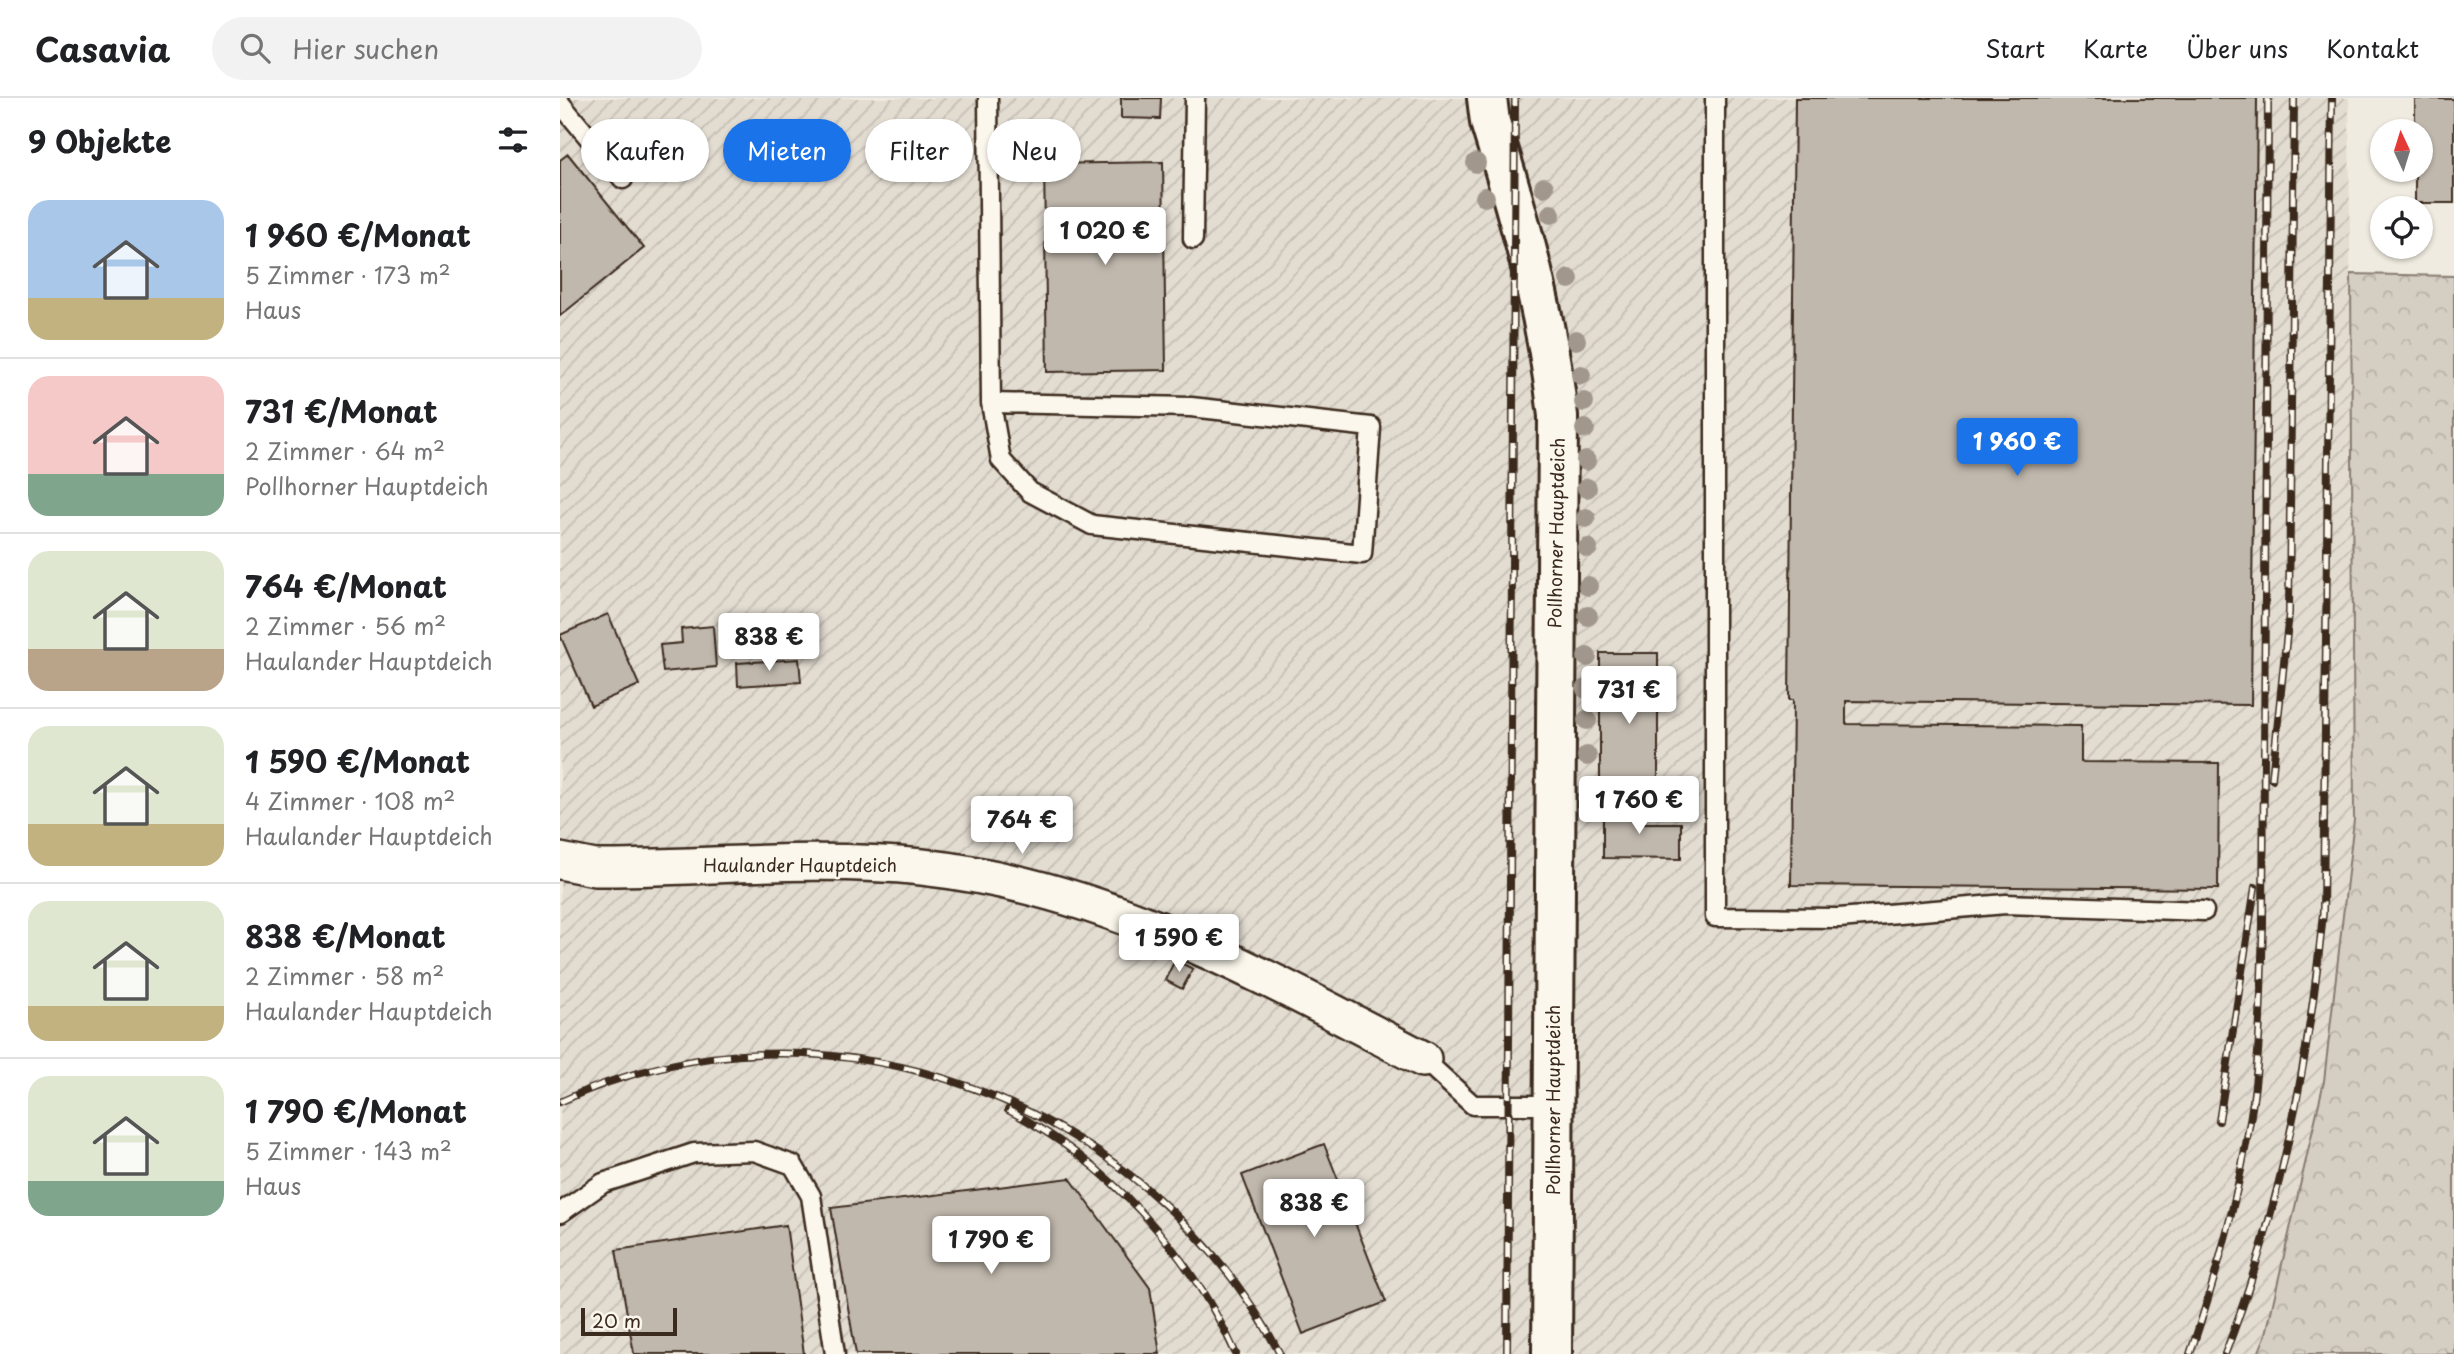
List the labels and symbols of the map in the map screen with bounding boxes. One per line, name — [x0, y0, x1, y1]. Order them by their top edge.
north arrow — [2370, 119, 2432, 182]
pin: 1 020 € — [1040, 208, 1170, 267]
pin: 1 960 € — [1952, 418, 2082, 478]
street label: Pollhorner Hauptdeich — [1540, 437, 1571, 629]
pin: 838 € — [720, 614, 818, 673]
pin: 731 € — [1580, 666, 1678, 726]
pin: 1 760 € — [1574, 776, 1704, 836]
pin: 764 € — [973, 796, 1071, 856]
street label: Haulander Hauptdeich — [703, 851, 897, 878]
pin: 1 590 € — [1114, 914, 1244, 974]
street label: Pollhorner Hauptdeich — [1539, 1005, 1566, 1195]
pin: 838 € — [1265, 1180, 1363, 1239]
pin: 1 790 € — [926, 1216, 1056, 1276]
scale bar — [581, 1305, 677, 1337]

